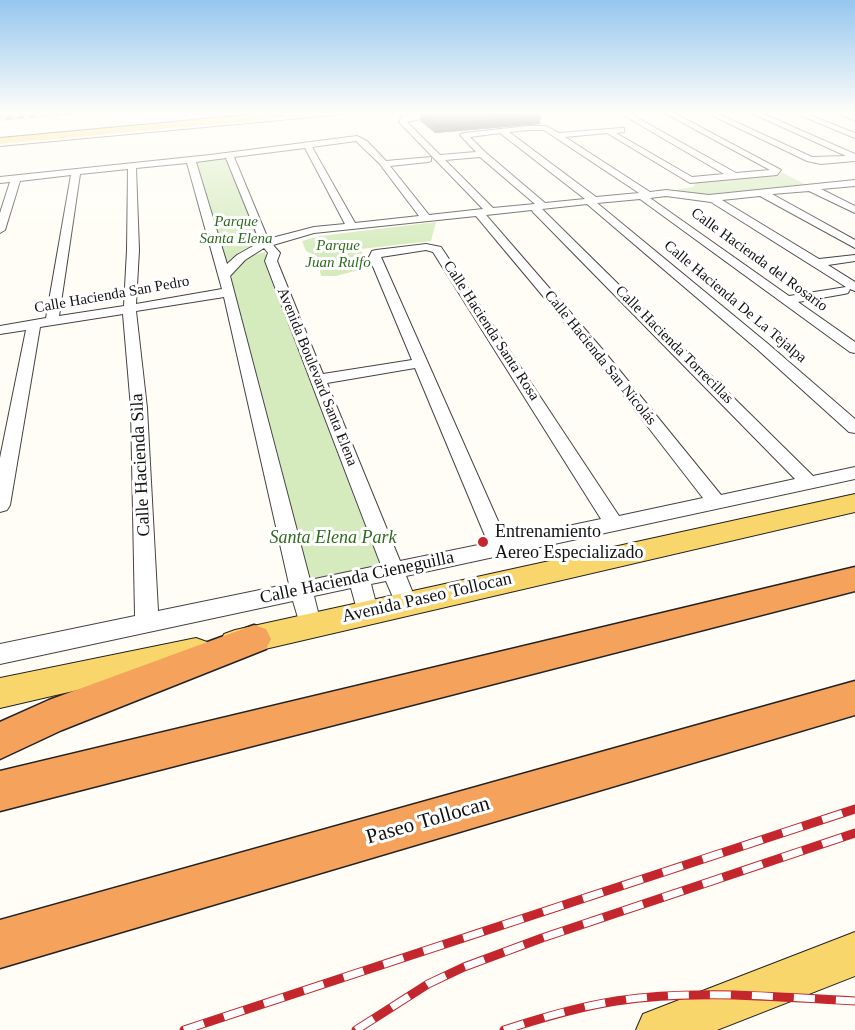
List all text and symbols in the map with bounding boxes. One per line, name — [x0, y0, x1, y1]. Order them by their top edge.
street label: Calle Hacienda del Rosario — [687, 204, 831, 316]
park label: Parque Santa Elena — [200, 213, 272, 248]
park label: Parque Juan Rulfo — [305, 237, 371, 272]
street label: Calle Hacienda De La Tejalpa — [660, 237, 810, 367]
street label: Calle Hacienda Santa Rosa — [439, 258, 543, 404]
street label: Calle Hacienda San Pedro — [33, 273, 191, 317]
street label: Calle Hacienda Torrecillas — [611, 282, 737, 408]
street label: Avenida Boulevard Santa Elena — [273, 285, 361, 469]
street label: Calle Hacienda San Nicolás — [540, 287, 660, 429]
street label: Calle Hacienda Sila — [126, 393, 156, 537]
place label: Entrenamiento Aereo Especializado — [495, 521, 643, 564]
park label: Santa Elena Park — [270, 527, 396, 549]
marker: Entrenamiento Aereo Especializado — [476, 535, 490, 549]
street label: Calle Hacienda Cieneguilla — [258, 547, 456, 609]
street label: Avenida Paseo Tollocan — [340, 568, 514, 628]
street label: Paseo Tollocan — [363, 791, 493, 851]

